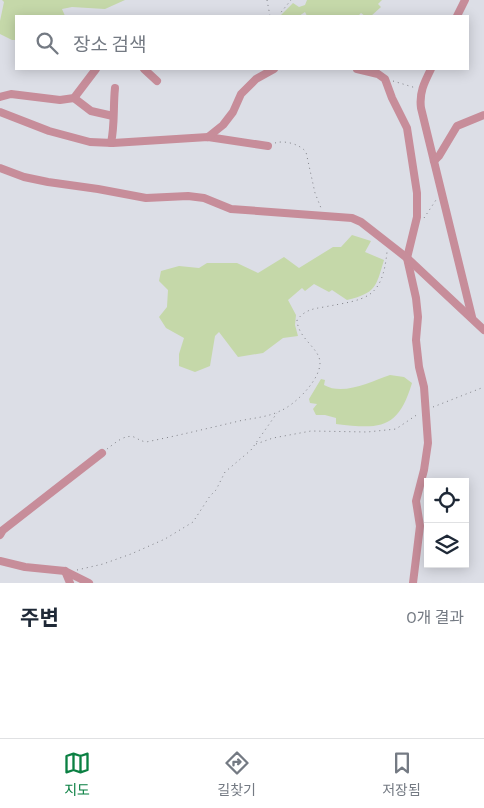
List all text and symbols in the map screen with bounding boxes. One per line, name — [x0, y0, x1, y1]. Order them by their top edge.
search box — [15, 15, 469, 70]
icon: search — [33, 29, 61, 57]
text: 장소 검색 — [73, 32, 147, 55]
map controls — [424, 478, 469, 568]
button: locate — [424, 478, 469, 523]
button: layers — [424, 523, 469, 568]
text: 주변 — [20, 604, 59, 629]
text: 0개 결과 — [406, 607, 464, 626]
tab: 지도 — [63, 749, 91, 799]
tab: 길찾기 — [217, 749, 256, 799]
tab: 저장됨 — [382, 749, 421, 799]

